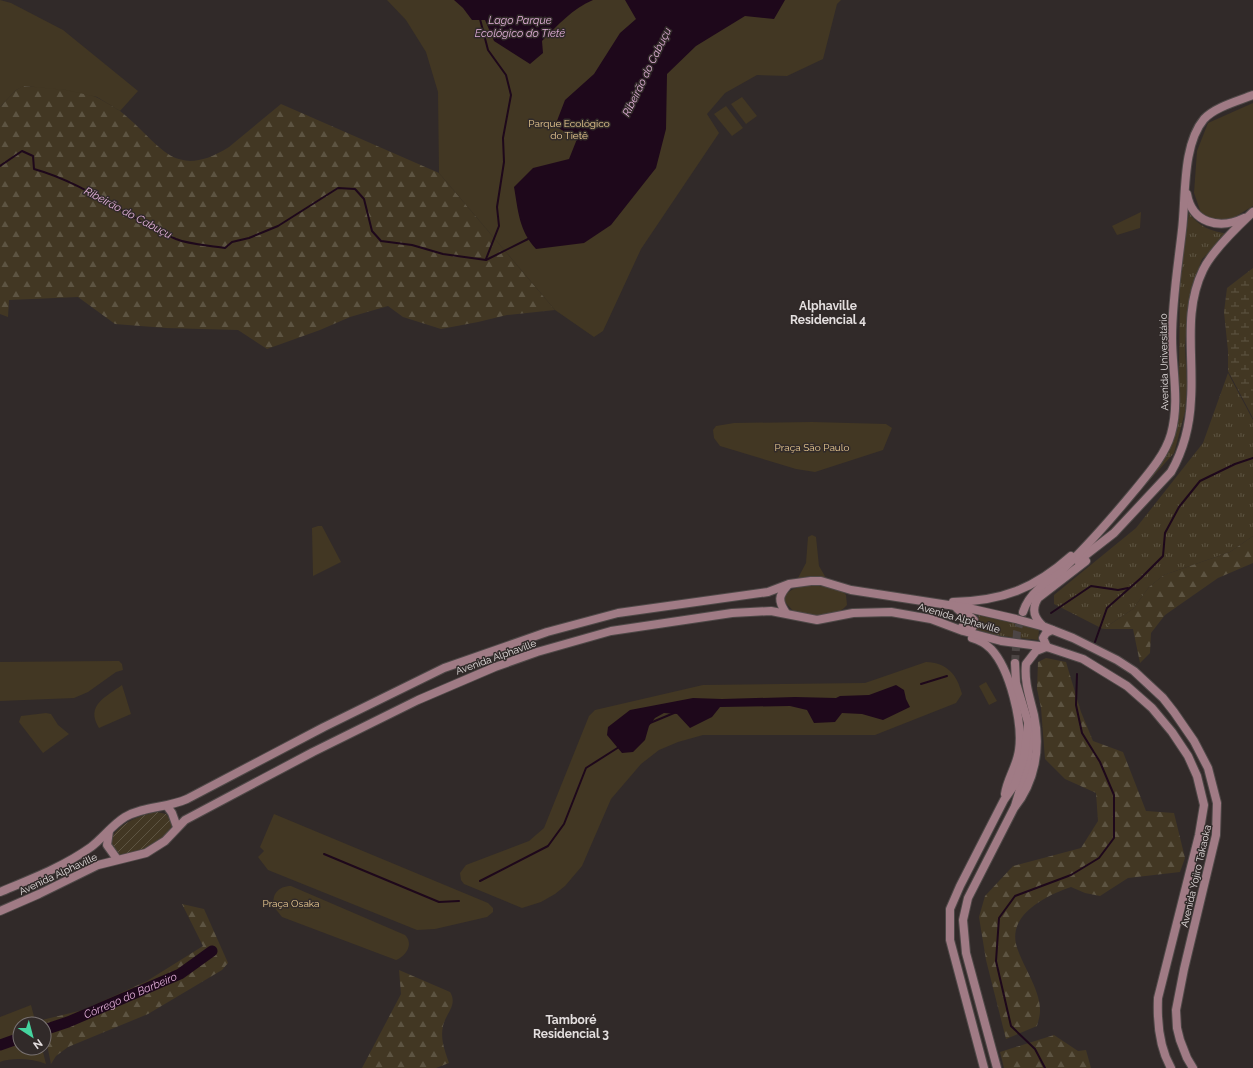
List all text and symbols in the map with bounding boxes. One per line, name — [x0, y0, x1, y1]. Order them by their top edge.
water label: Lago Parque Ecológico do Tietê — [475, 14, 565, 40]
water label: Ribeirão do Cabuçu — [620, 25, 674, 119]
park label: Parque Ecológico do Tietê — [528, 118, 610, 141]
water label: Ribeirão do Cabuçu — [82, 184, 174, 242]
district label: Alphaville Residencial 4 — [790, 299, 866, 327]
street label: Avenida Universitário — [1158, 313, 1170, 411]
park label: Praça São Paulo — [775, 442, 849, 453]
street label: Avenida Alphaville — [917, 601, 1001, 635]
street label: Avenida Alphaville — [454, 637, 538, 677]
street label: Avenida Yojiro Takaoka — [1179, 824, 1213, 928]
street label: Avenida Alphaville — [17, 851, 99, 897]
park label: Praça Osaka — [262, 898, 320, 909]
water label: Córrego do Barbeiro — [82, 970, 179, 1021]
district label: Tamboré Residencial 3 — [533, 1013, 609, 1041]
north arrow — [12, 1016, 52, 1056]
text: N — [30, 1036, 45, 1051]

